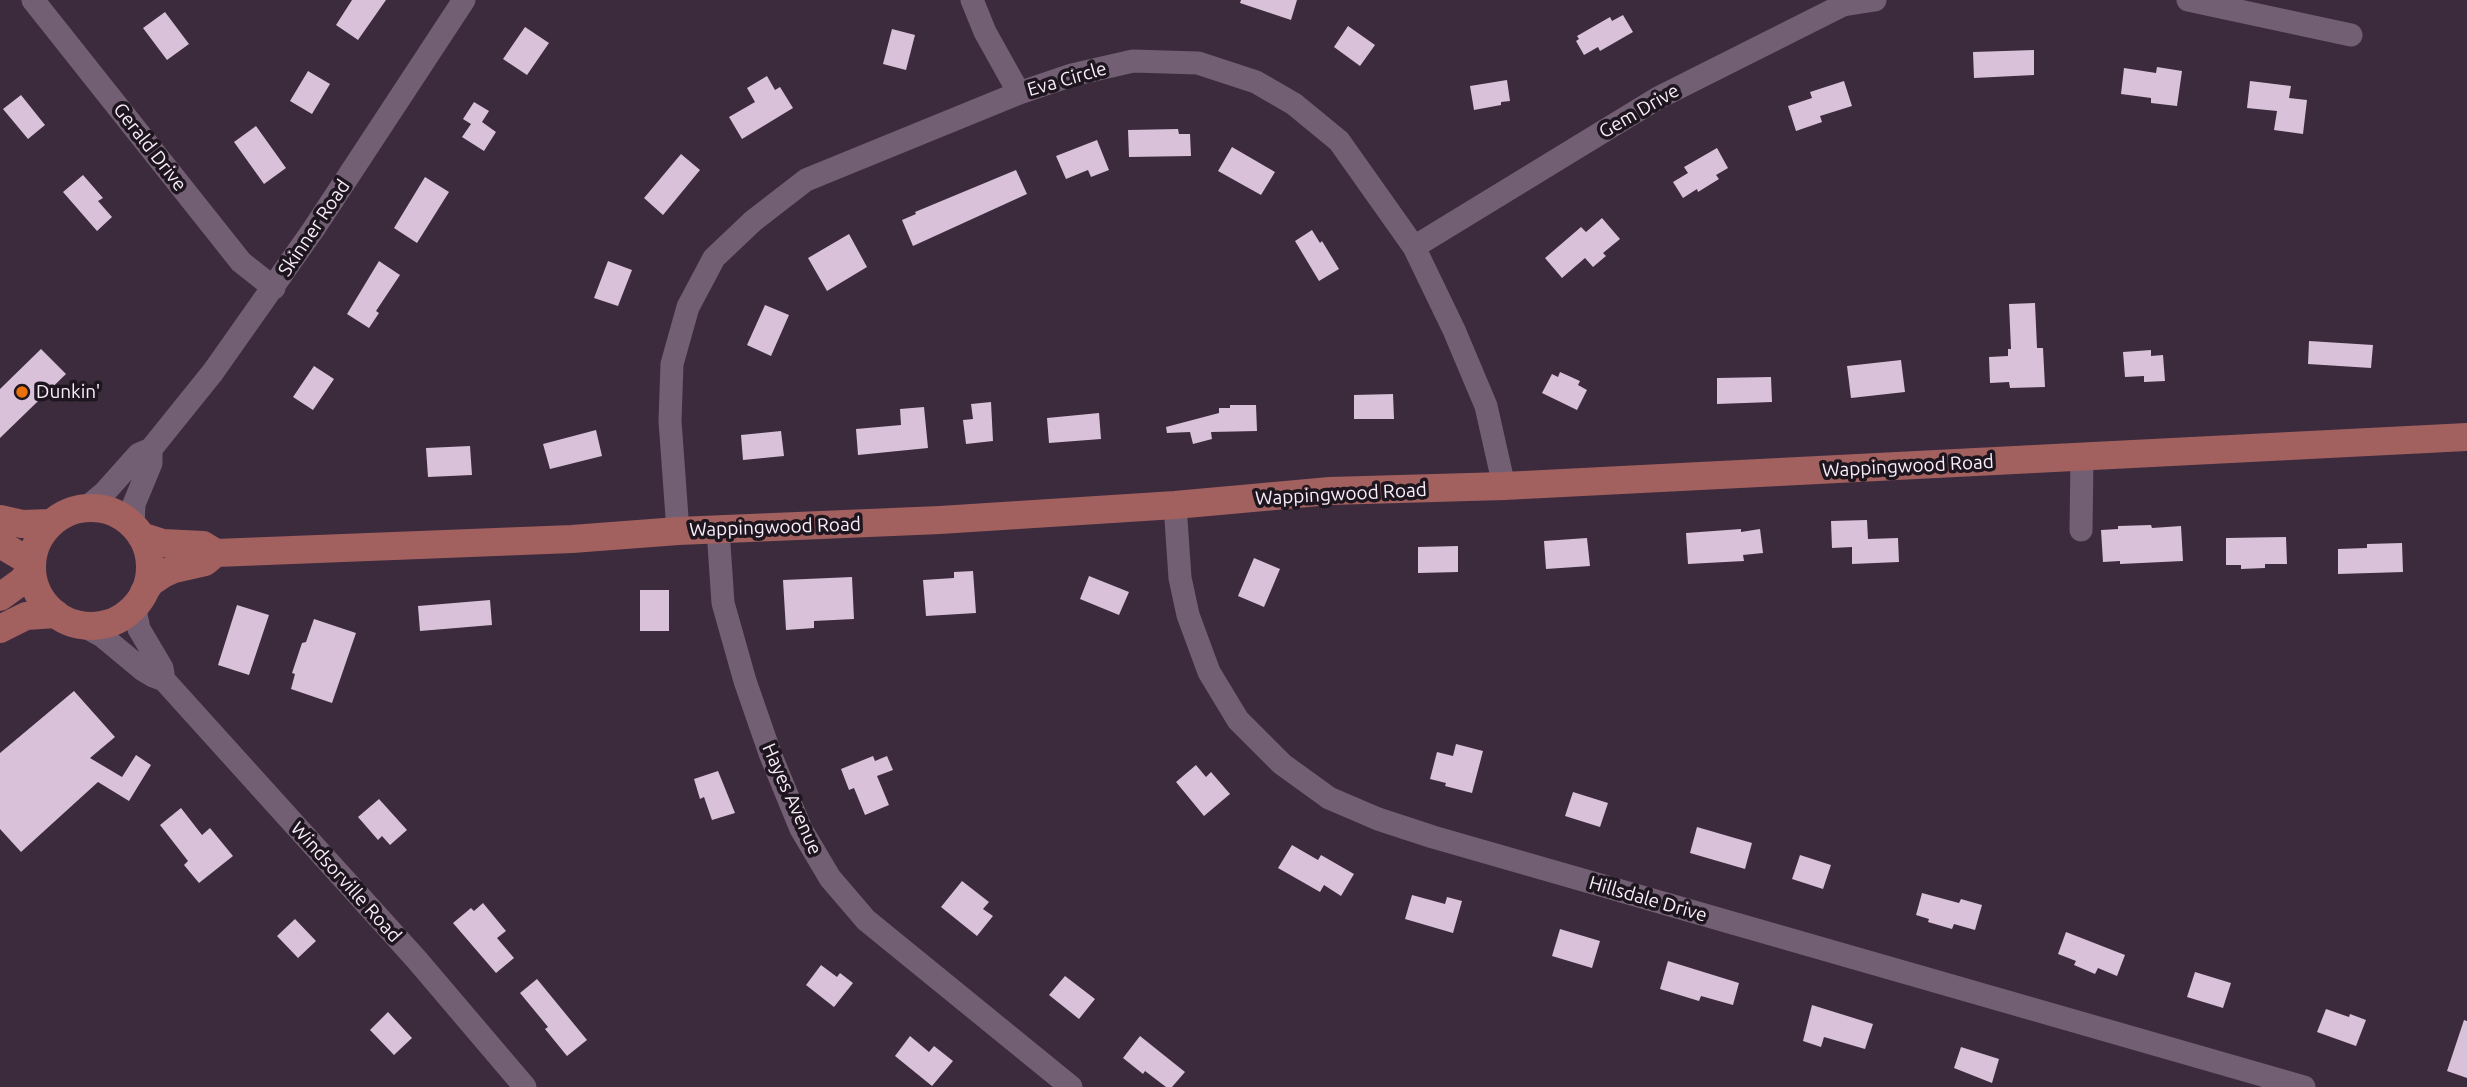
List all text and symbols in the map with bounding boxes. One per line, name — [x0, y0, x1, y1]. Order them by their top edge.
street label: Eva Circle — [1025, 57, 1109, 101]
street label: Gem Drive — [1595, 79, 1683, 143]
street label: Gerald Drive — [109, 98, 191, 196]
street label: Skinner Road — [273, 175, 355, 281]
place label: Dunkin' — [36, 381, 100, 403]
marker: Dunkin' — [14, 384, 30, 400]
street label: Wappingwood Road — [1822, 450, 1994, 482]
street label: Wappingwood Road — [1255, 478, 1427, 510]
street label: Wappingwood Road — [689, 513, 861, 541]
street label: Hayes Avenue — [757, 740, 827, 858]
street label: Windsorville Road — [286, 817, 406, 947]
street label: Hillsdale Drive — [1586, 871, 1710, 927]

